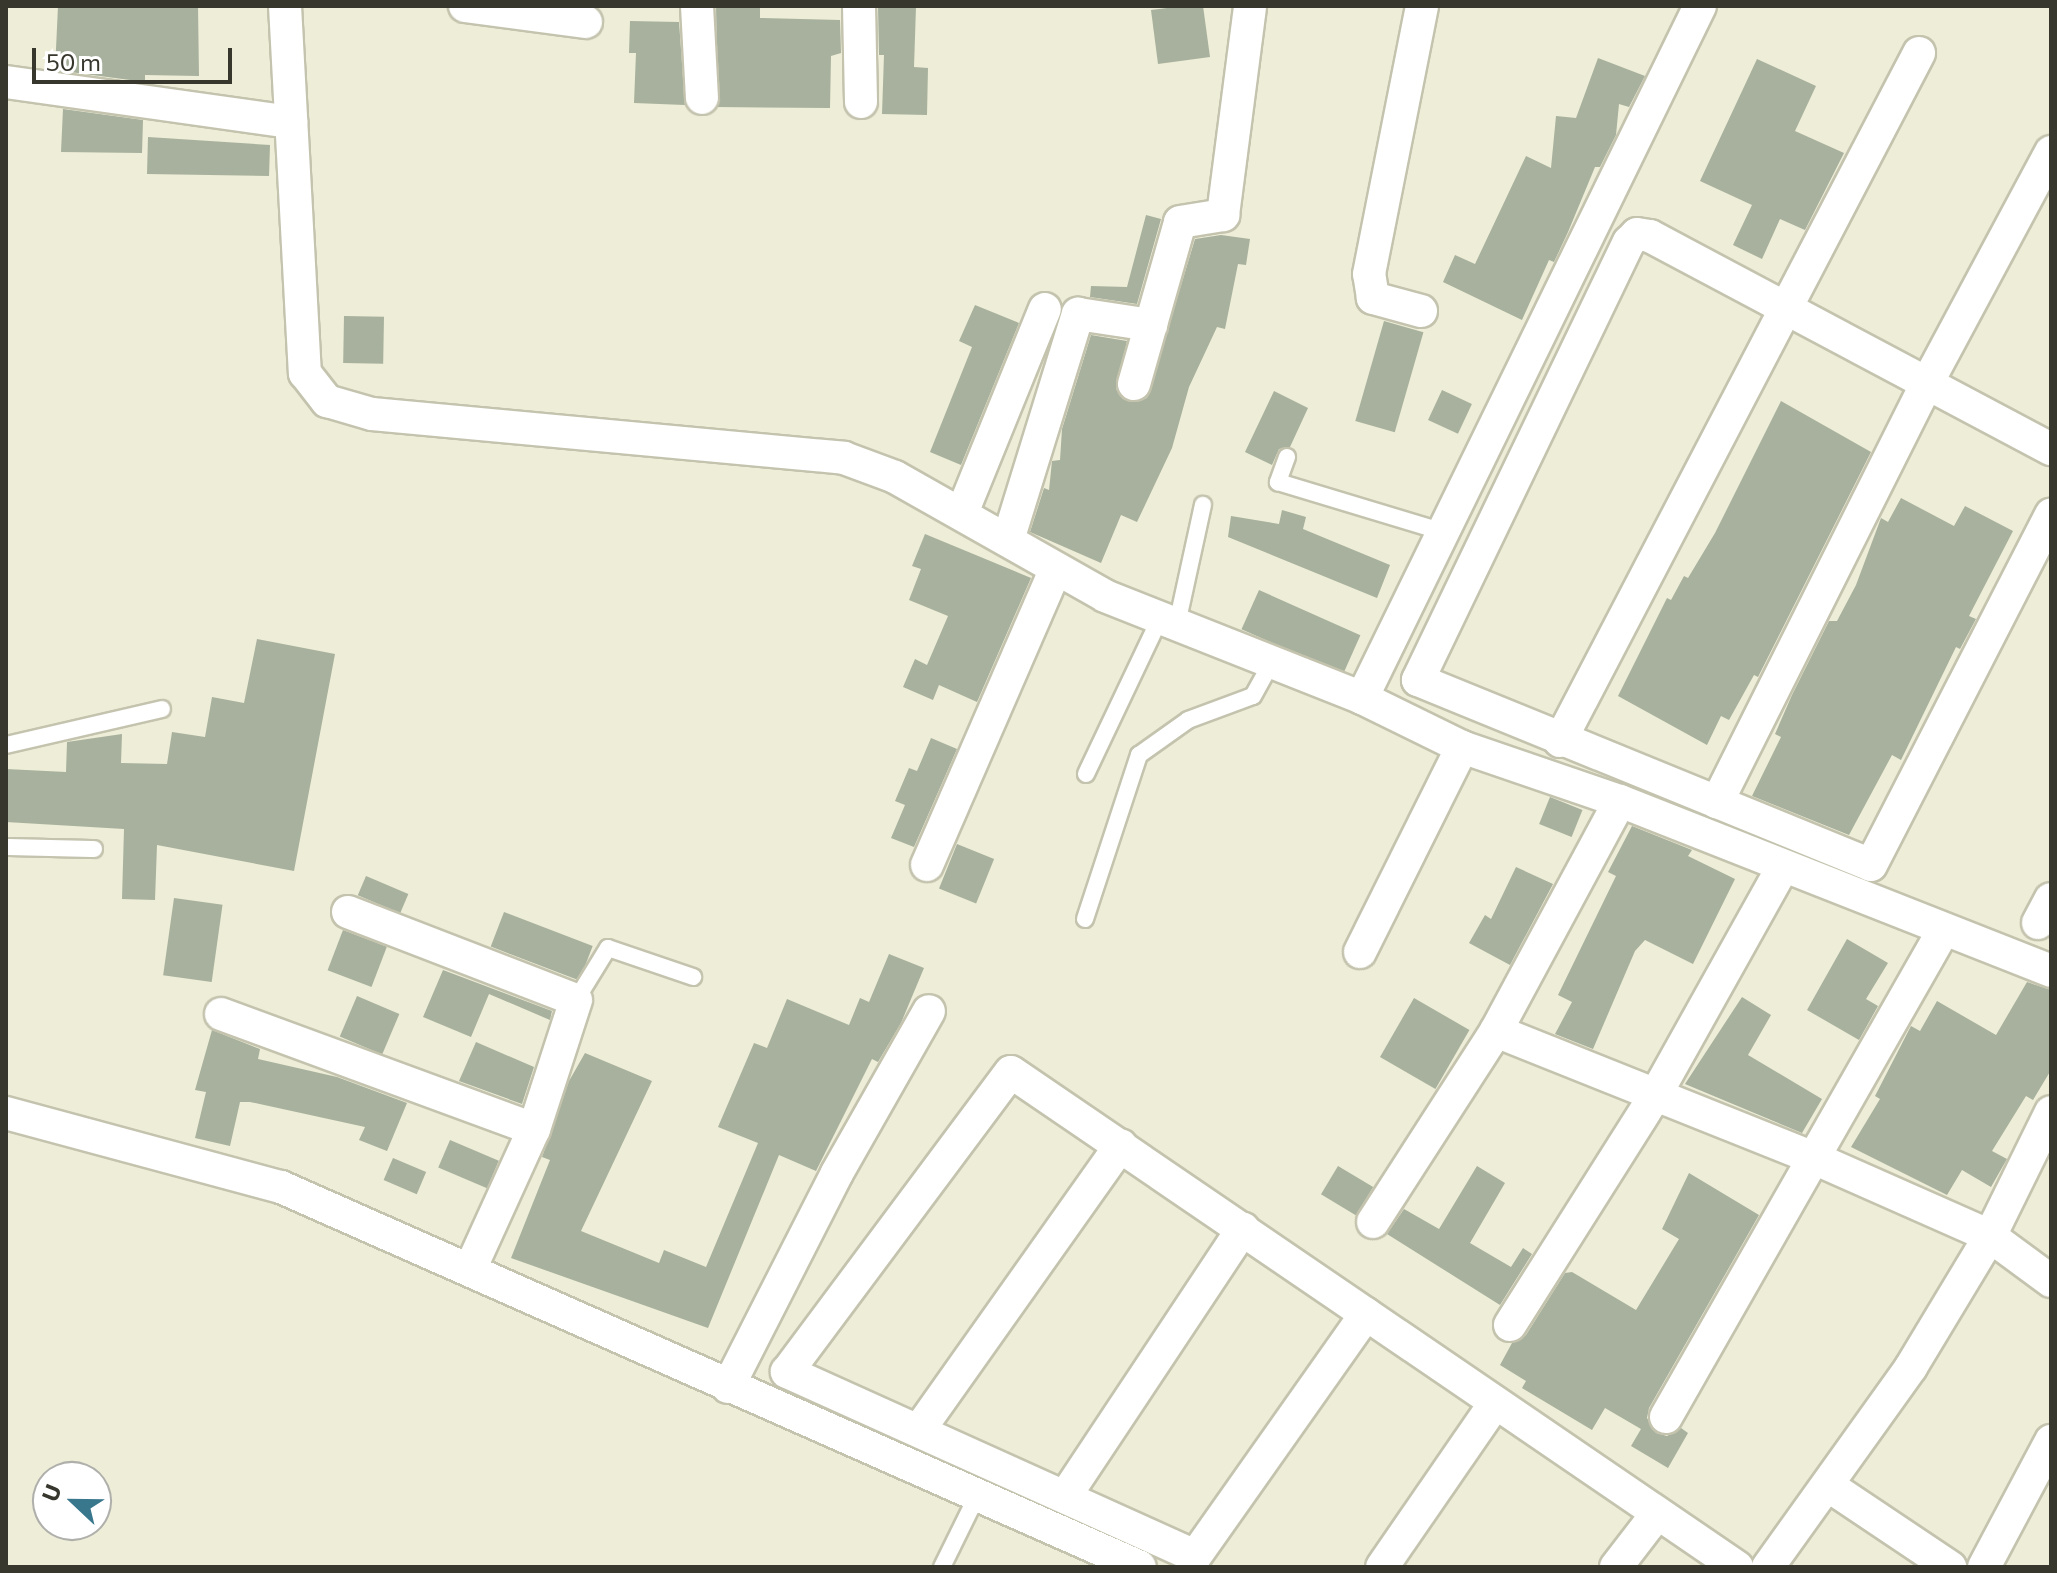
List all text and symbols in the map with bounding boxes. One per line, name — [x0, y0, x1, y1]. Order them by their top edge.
scale bar — [36, 32, 236, 82]
text: 50 m — [46, 47, 101, 76]
north arrow — [32, 1461, 112, 1541]
text: U — [36, 1480, 67, 1505]

